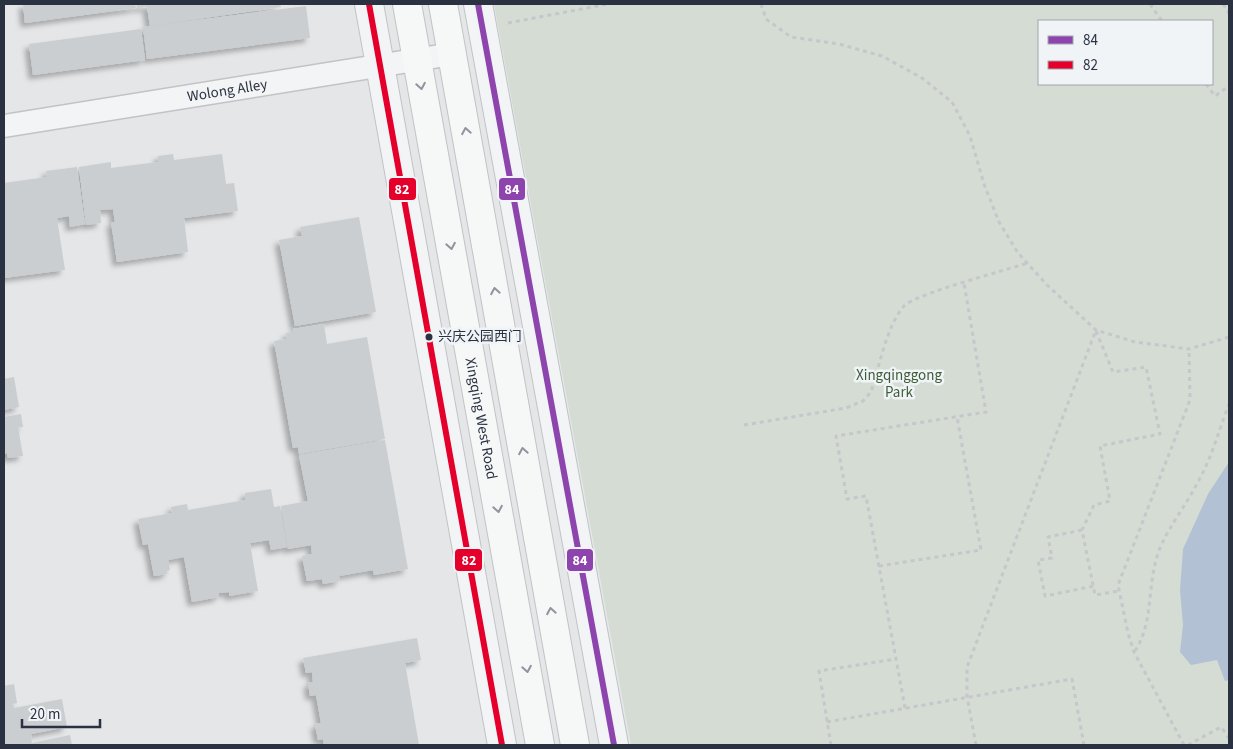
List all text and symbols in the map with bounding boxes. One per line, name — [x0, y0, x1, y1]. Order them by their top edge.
legend — [1038, 20, 1213, 85]
text: 84 — [1083, 30, 1098, 51]
text: 82 — [1083, 55, 1098, 76]
street label: Wolong Alley — [185, 73, 269, 107]
one-way arrow — [416, 82, 426, 91]
one-way arrow — [461, 127, 471, 136]
line badge: 82 — [388, 177, 417, 201]
line badge: 84 — [498, 177, 526, 201]
text: 82 — [395, 180, 409, 200]
text: 84 — [505, 180, 520, 200]
one-way arrow — [445, 242, 455, 250]
one-way arrow — [490, 287, 500, 295]
place label: 兴庆公园西门 — [438, 327, 522, 347]
marker: 兴庆公园西门 — [424, 332, 434, 342]
street label: Xingqing West Road — [460, 356, 503, 481]
park label: Xingqinggong Park — [856, 365, 942, 403]
one-way arrow — [518, 447, 529, 455]
one-way arrow — [493, 505, 503, 514]
line badge: 82 — [454, 548, 483, 572]
line badge: 84 — [566, 548, 594, 572]
text: 82 — [462, 551, 476, 571]
text: 84 — [573, 551, 588, 571]
one-way arrow — [547, 607, 557, 615]
one-way arrow — [521, 665, 531, 674]
scale bar — [22, 696, 100, 728]
text: 20 m — [30, 704, 60, 725]

